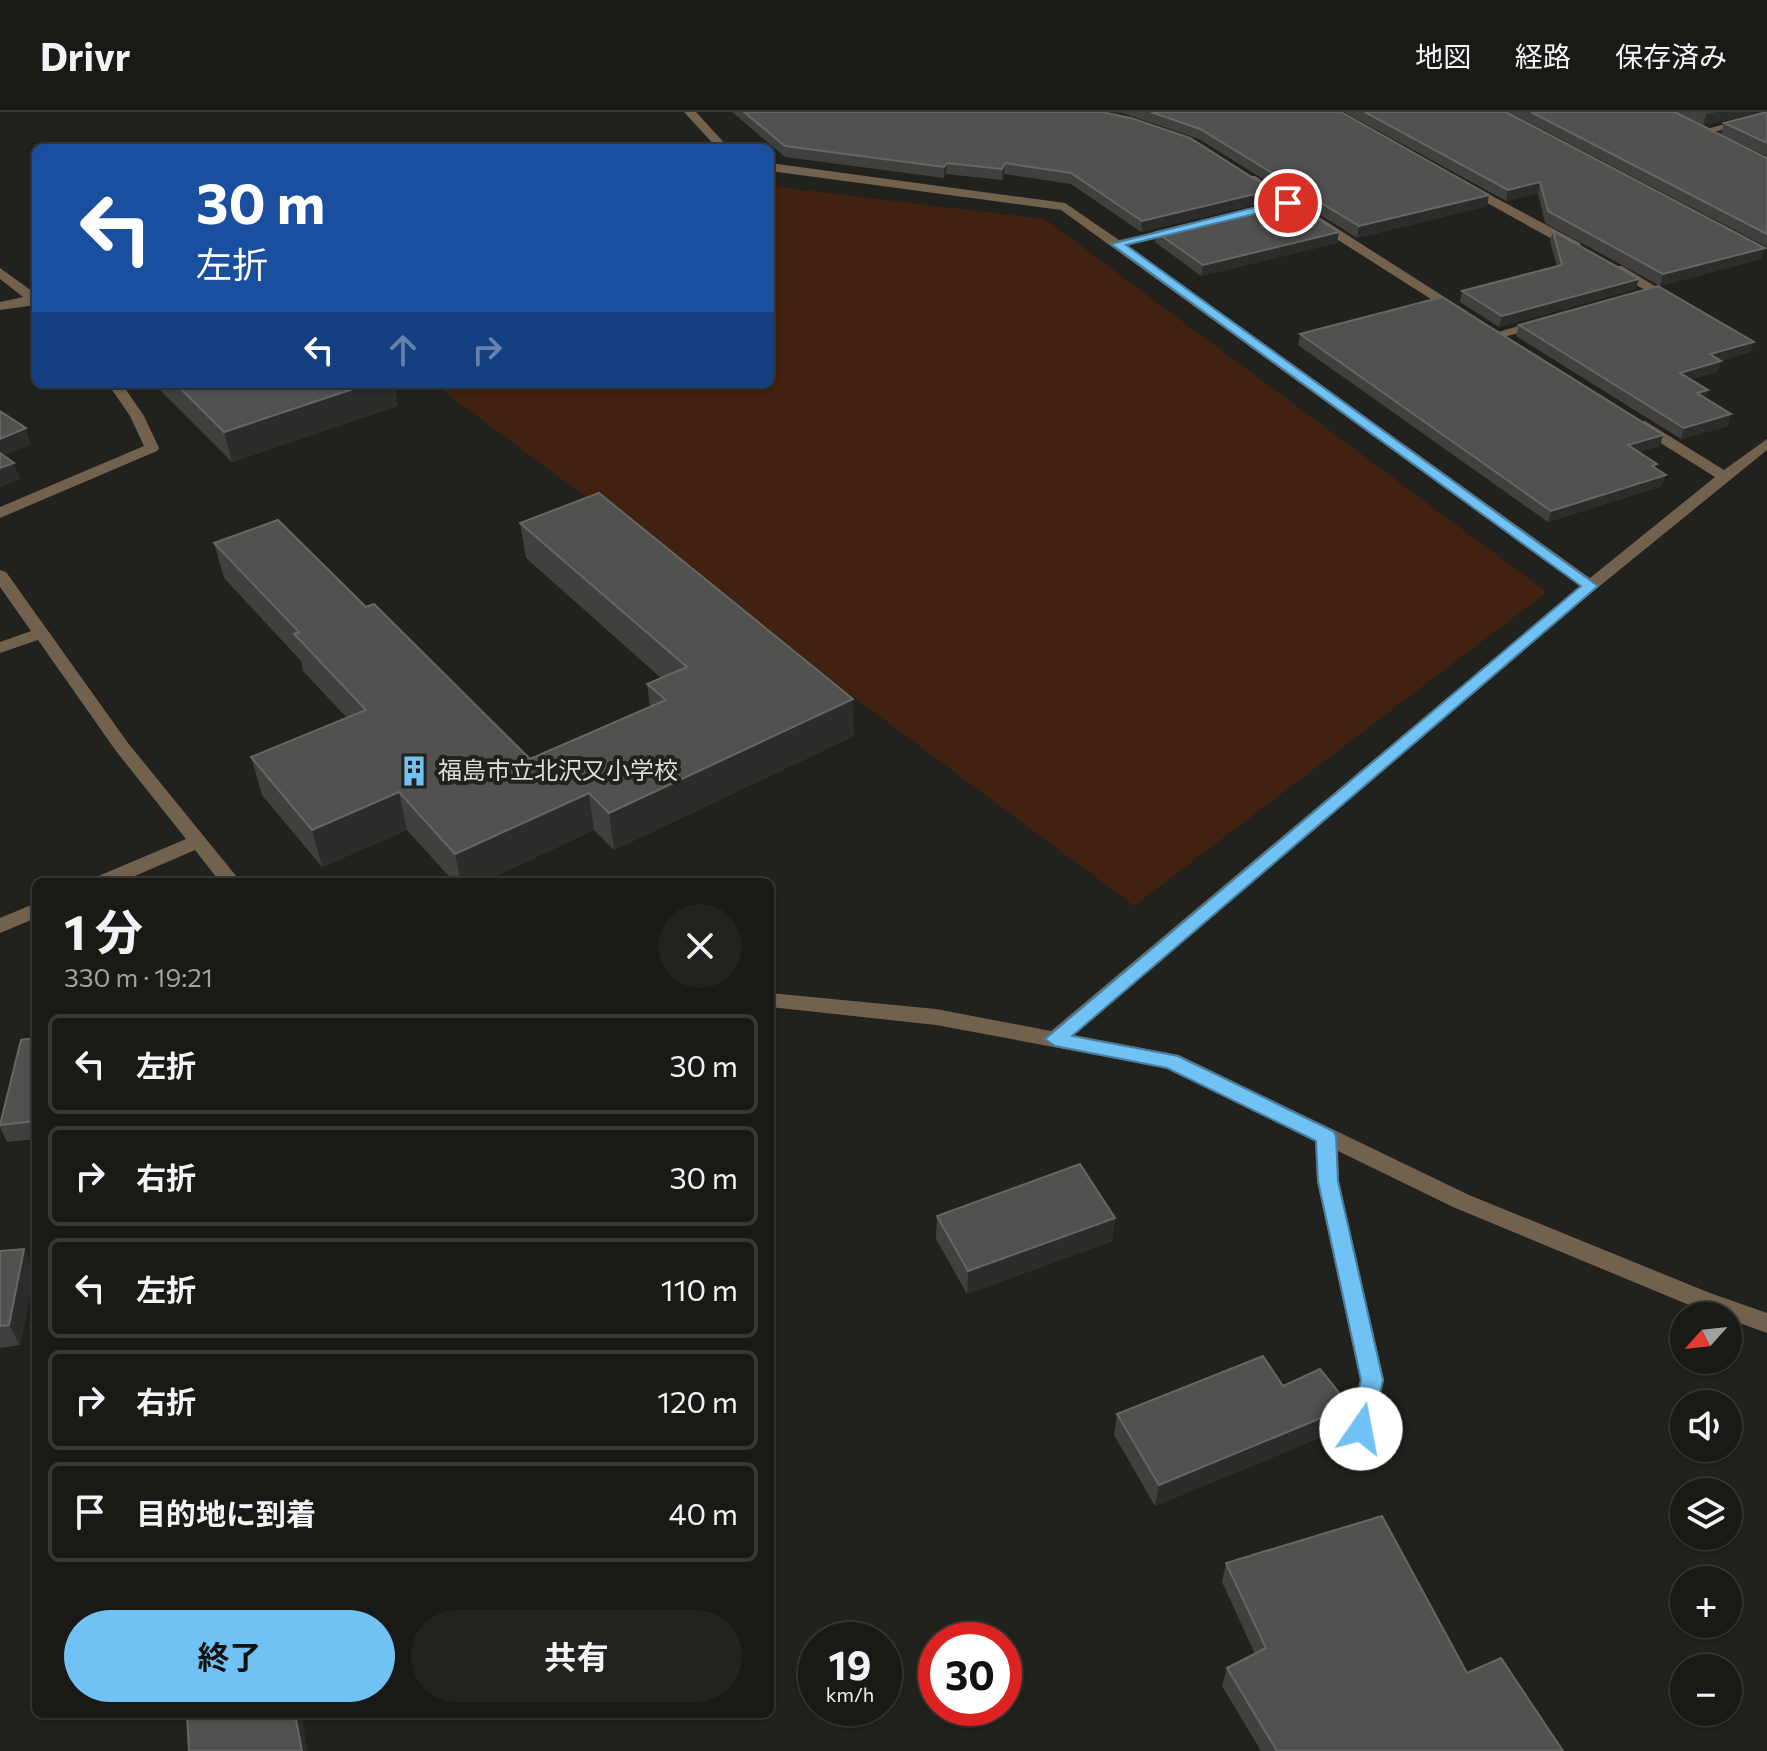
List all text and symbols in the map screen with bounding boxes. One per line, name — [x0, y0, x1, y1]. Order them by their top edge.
text: Drivr — [40, 32, 130, 79]
text: 地図 — [1415, 39, 1471, 73]
text: 経路 — [1515, 39, 1571, 73]
text: 保存済み — [1615, 39, 1727, 73]
text: 30 m — [196, 167, 325, 236]
pin — [1254, 169, 1322, 237]
icon: left — [64, 176, 168, 280]
icon: arrive — [1266, 181, 1310, 225]
text: 左折 — [196, 241, 268, 285]
icon: left — [297, 328, 341, 372]
icon: ahead — [381, 328, 425, 372]
icon: right — [465, 328, 509, 372]
building icon: 福島市立北沢又小学校 — [397, 754, 431, 788]
place label: 福島市立北沢又小学校 — [438, 755, 678, 784]
text: 1 分 — [64, 901, 143, 960]
button: close — [658, 904, 742, 988]
text: 330 m · 19:21 — [64, 961, 213, 992]
icon: left — [68, 1042, 112, 1086]
text: 左折 — [136, 1046, 196, 1083]
text: 30 m — [669, 1046, 738, 1083]
icon: right — [68, 1154, 112, 1198]
text: 右折 — [136, 1158, 196, 1195]
text: 30 m — [669, 1158, 738, 1195]
icon: left — [68, 1266, 112, 1310]
text: 左折 — [136, 1270, 196, 1307]
text: 110 m — [661, 1270, 738, 1307]
north arrow — [1670, 1302, 1742, 1374]
map controls — [1670, 1302, 1742, 1726]
icon: right — [68, 1378, 112, 1422]
text: 右折 — [136, 1382, 196, 1419]
text: 120 m — [657, 1382, 738, 1419]
position arrow — [1319, 1387, 1403, 1471]
button: sound — [1670, 1390, 1742, 1462]
button: layers — [1670, 1478, 1742, 1550]
icon: arrive — [68, 1490, 112, 1534]
text: 目的地に到着 — [136, 1494, 316, 1531]
text: 40 m — [669, 1494, 738, 1531]
button: + — [1670, 1566, 1742, 1638]
button: 終了 — [64, 1610, 395, 1702]
button: 共有 — [411, 1610, 742, 1702]
speed limit sign: 30 — [918, 1622, 1022, 1726]
text: 19 — [829, 1639, 871, 1688]
button: − — [1670, 1654, 1742, 1726]
text: km/h — [826, 1682, 874, 1706]

